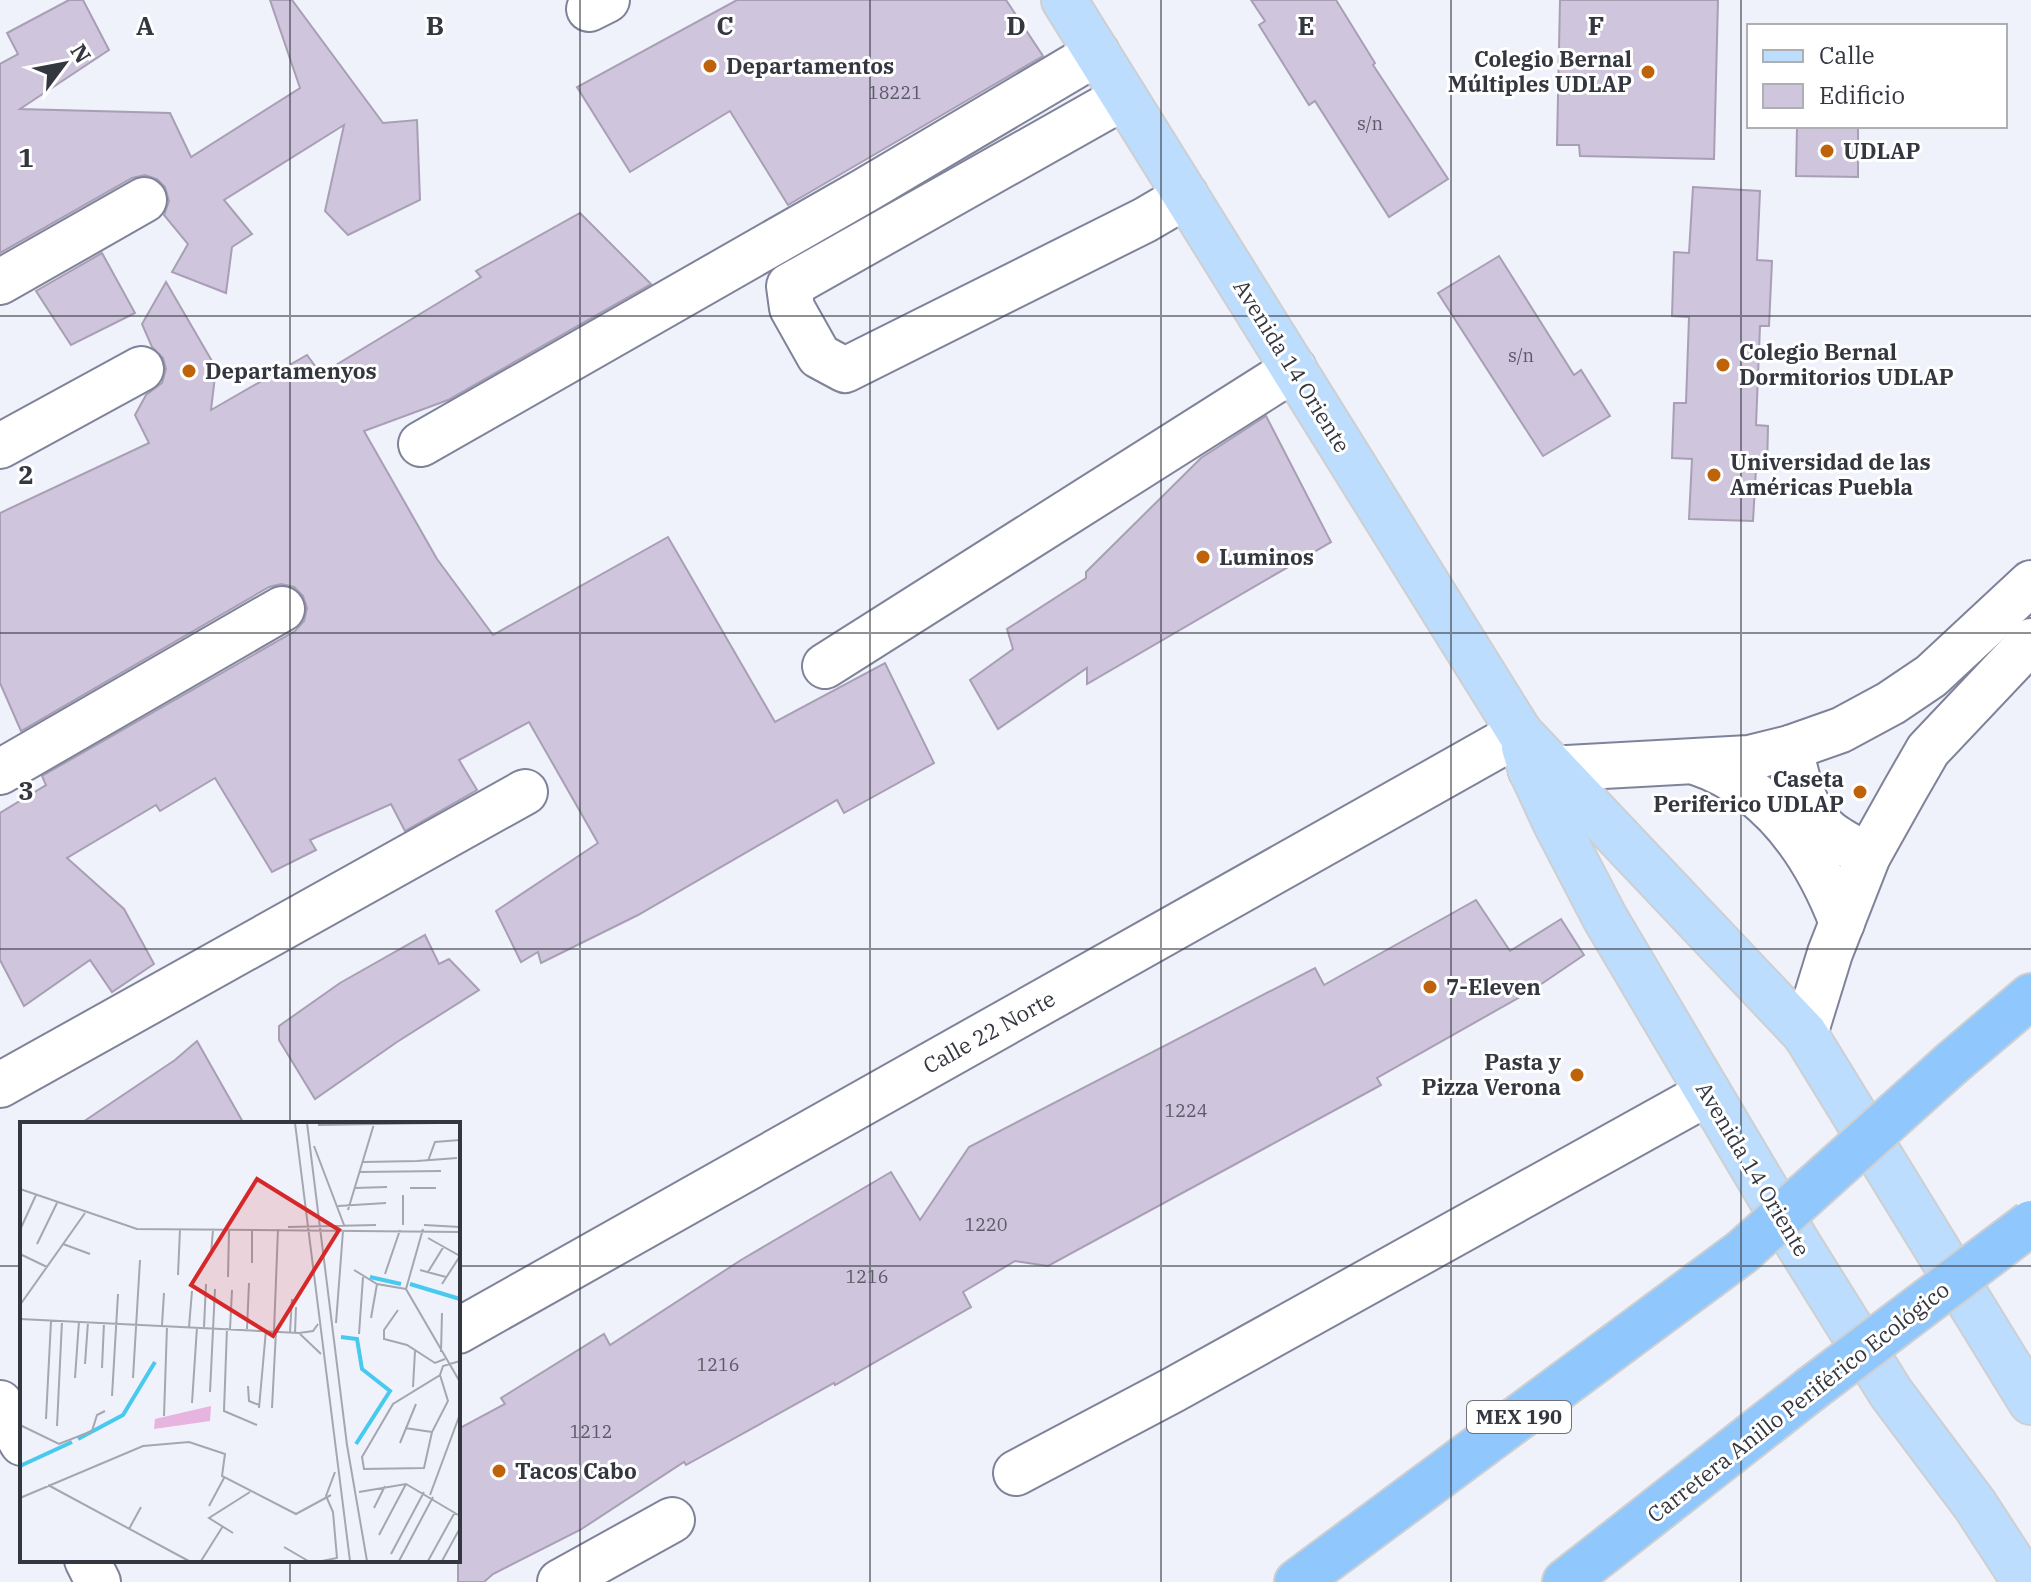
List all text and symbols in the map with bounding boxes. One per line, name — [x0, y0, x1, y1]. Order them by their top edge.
text: A — [136, 8, 154, 42]
text: B — [426, 8, 444, 42]
text: C — [716, 8, 734, 42]
text: D — [1006, 8, 1026, 42]
text: E — [1297, 8, 1315, 42]
text: F — [1588, 8, 1604, 42]
north arrow — [24, 24, 104, 104]
legend — [1747, 24, 2007, 128]
text: N — [64, 38, 98, 68]
text: Calle — [1819, 39, 1875, 71]
place label: Colegio Bernal Múltiples UDLAP — [1448, 44, 1632, 98]
place label: Departamentos — [726, 51, 894, 80]
marker: Departamentos — [701, 57, 719, 75]
marker: Colegio Bernal Múltiples UDLAP — [1639, 63, 1657, 81]
text: Edificio — [1819, 79, 1905, 111]
house number: 18221 — [868, 81, 922, 104]
house number: s/n — [1357, 112, 1383, 135]
place label: UDLAP — [1843, 136, 1921, 165]
text: 1 — [18, 140, 34, 174]
marker: UDLAP — [1818, 142, 1836, 160]
street label: Avenida 14 Oriente — [1227, 274, 1357, 458]
place label: Colegio Bernal Dormitorios UDLAP — [1739, 337, 1954, 391]
house number: s/n — [1508, 344, 1534, 367]
place label: Departamenyos — [205, 356, 377, 385]
marker: Colegio Bernal Dormitorios UDLAP — [1714, 356, 1732, 374]
marker: Departamenyos — [180, 362, 198, 380]
place label: Universidad de las Américas Puebla — [1730, 447, 1931, 501]
text: 2 — [18, 457, 34, 491]
marker: Universidad de las Américas Puebla — [1705, 466, 1723, 484]
place label: Luminos — [1219, 542, 1314, 571]
marker: Luminos — [1194, 548, 1212, 566]
place label: Caseta Periferico UDLAP — [1653, 764, 1844, 818]
text: 3 — [18, 773, 34, 807]
marker: Caseta Periferico UDLAP — [1851, 783, 1869, 801]
place label: 7-Eleven — [1446, 972, 1541, 1001]
marker: 7-Eleven — [1421, 978, 1439, 996]
street label: Calle 22 Norte — [918, 983, 1060, 1080]
place label: Pasta y Pizza Verona — [1421, 1047, 1561, 1101]
marker: Pasta y Pizza Verona — [1568, 1066, 1586, 1084]
street label: Avenida 14 Oriente — [1690, 1076, 1817, 1261]
house number: 1224 — [1164, 1099, 1208, 1122]
inset map — [20, 1122, 460, 1562]
house number: 1220 — [964, 1213, 1008, 1236]
house number: 1216 — [845, 1265, 889, 1288]
street label: Carretera Anillo Periférico Ecológico — [1641, 1275, 1955, 1529]
house number: 1216 — [696, 1353, 740, 1376]
road number: MEX 190 — [1467, 1401, 1571, 1433]
house number: 1212 — [569, 1420, 613, 1443]
place label: Tacos Cabo — [515, 1456, 637, 1485]
marker: Tacos Cabo — [490, 1462, 508, 1480]

